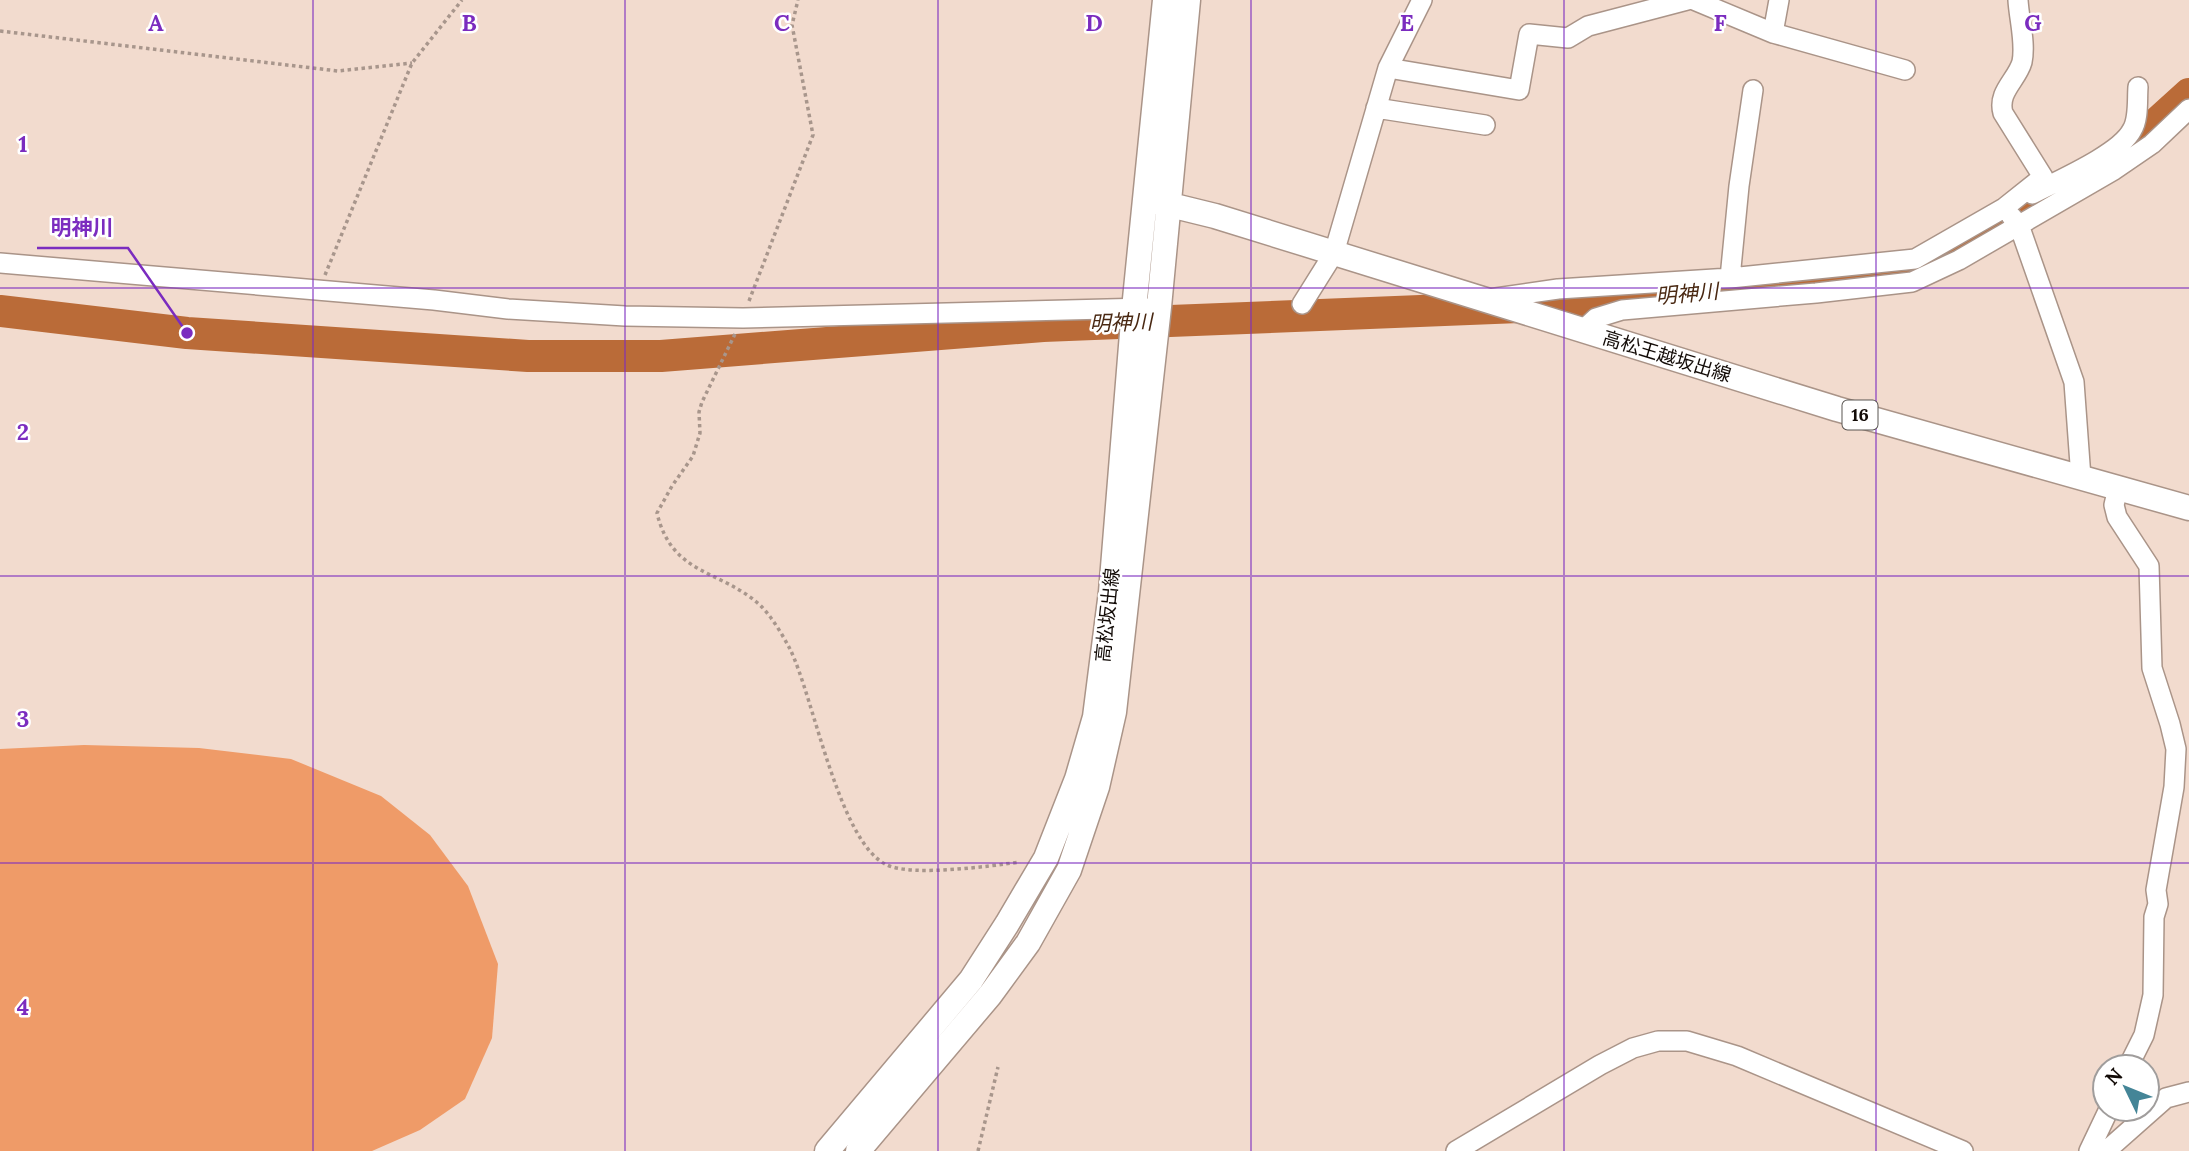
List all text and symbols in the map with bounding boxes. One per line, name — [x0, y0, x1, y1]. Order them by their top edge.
text: A — [148, 8, 164, 37]
text: B — [461, 8, 477, 37]
text: C — [774, 8, 790, 37]
text: D — [1085, 8, 1103, 37]
text: E — [1400, 8, 1414, 37]
text: F — [1713, 8, 1727, 37]
text: G — [2024, 8, 2042, 37]
text: 1 — [18, 129, 28, 158]
callout: 明神川 — [37, 206, 128, 248]
text: 明神川 — [51, 214, 114, 241]
water label: 明神川 — [1654, 277, 1722, 310]
water label: 明神川 — [1089, 308, 1155, 337]
street label: 高松王越坂出線 — [1600, 325, 1734, 387]
road number: 16 — [1842, 400, 1878, 430]
text: 2 — [17, 417, 29, 446]
street label: 高松坂出線 — [1090, 566, 1124, 664]
text: 3 — [17, 704, 29, 733]
text: 4 — [17, 992, 29, 1021]
north arrow — [2091, 1053, 2161, 1123]
text: N — [2100, 1063, 2128, 1090]

